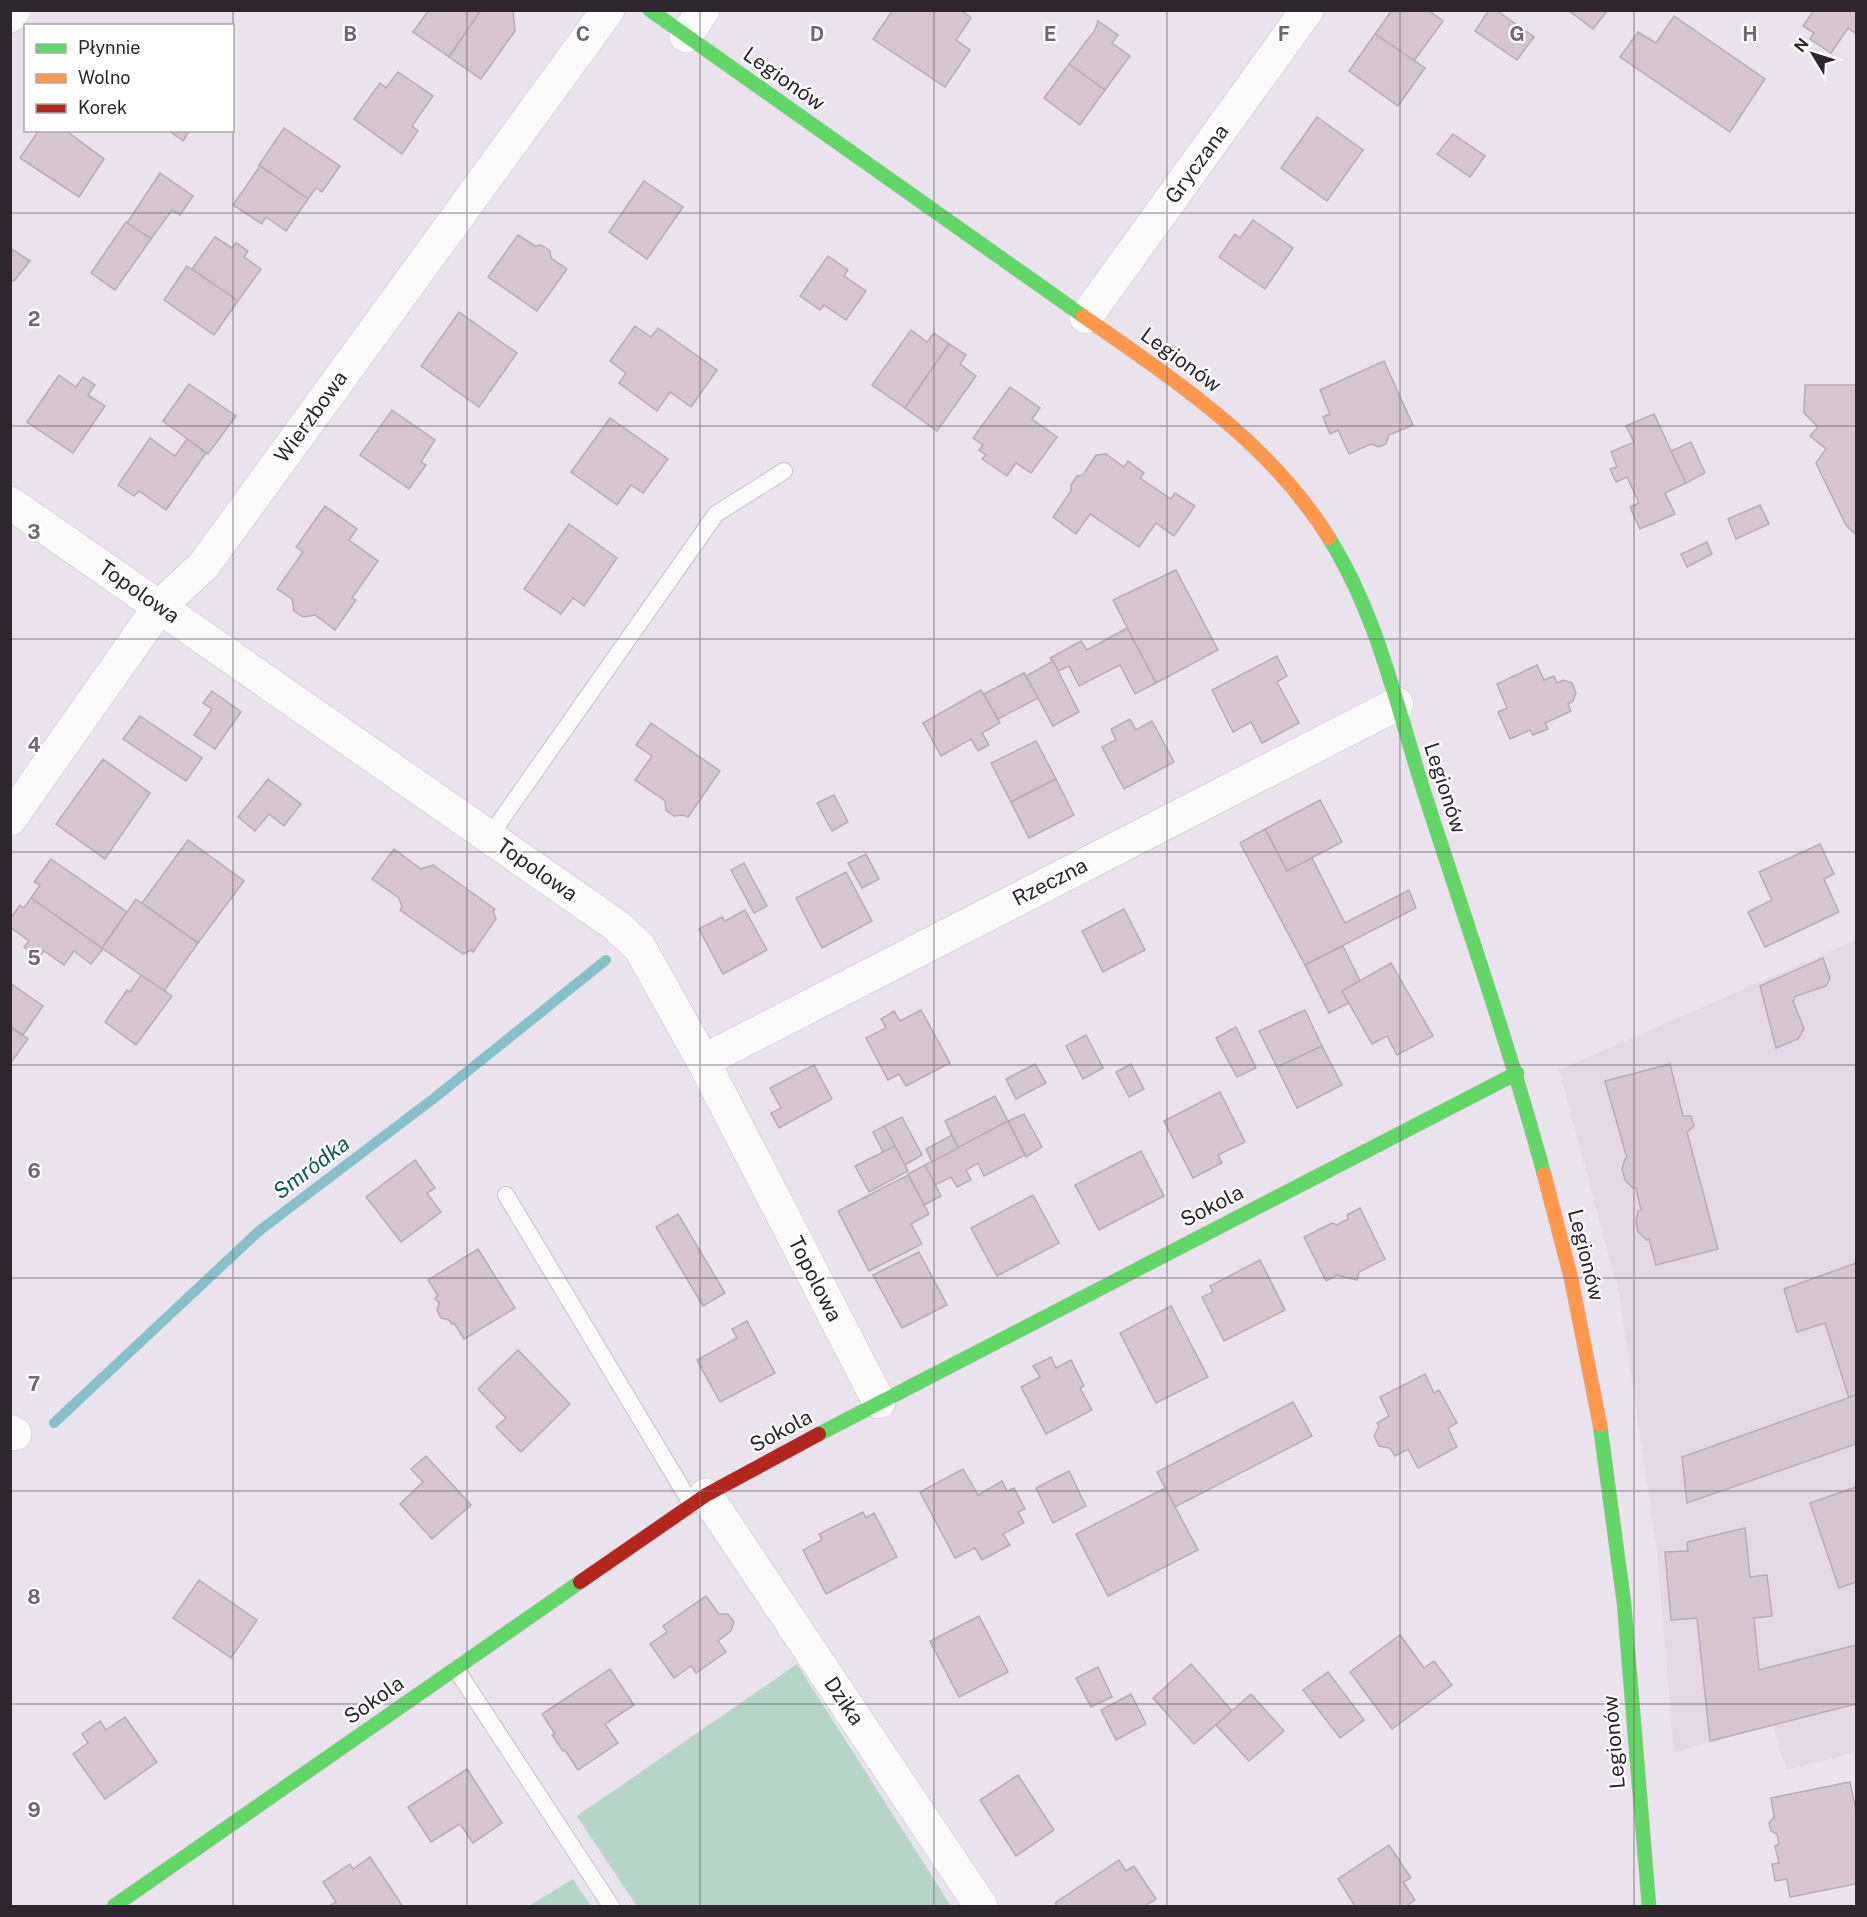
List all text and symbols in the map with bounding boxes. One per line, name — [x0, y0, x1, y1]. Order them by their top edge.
text: B — [343, 22, 357, 46]
text: C — [576, 22, 590, 46]
text: D — [810, 22, 824, 46]
text: E — [1044, 22, 1056, 46]
text: F — [1278, 22, 1290, 46]
text: G — [1509, 22, 1525, 46]
text: H — [1742, 22, 1758, 46]
legend — [24, 24, 234, 132]
north arrow — [1783, 24, 1843, 84]
text: N — [1790, 34, 1813, 56]
text: Płynnie — [78, 37, 141, 58]
street label: Legionów — [739, 41, 830, 116]
text: Wolno — [78, 67, 130, 88]
text: Korek — [78, 97, 127, 118]
street label: Gryczana — [1160, 119, 1234, 208]
text: 2 — [28, 307, 40, 331]
street label: Legionów — [1136, 322, 1227, 397]
street label: Wierzbowa — [269, 366, 352, 468]
text: 3 — [27, 520, 41, 544]
street label: Topolowa — [94, 555, 184, 628]
text: 4 — [27, 733, 41, 757]
street label: Legionów — [1419, 739, 1472, 836]
street label: Topolowa — [492, 833, 582, 906]
street label: Rzeczna — [1008, 852, 1091, 911]
text: 5 — [27, 946, 41, 970]
water label: Smródka — [268, 1130, 354, 1204]
text: 6 — [27, 1159, 41, 1183]
street label: Sokola — [1176, 1179, 1247, 1232]
street label: Legionów — [1563, 1206, 1610, 1303]
street label: Topolowa — [783, 1232, 848, 1326]
text: 7 — [28, 1372, 40, 1396]
street label: Sokola — [745, 1404, 816, 1457]
text: 8 — [27, 1585, 41, 1609]
street label: Sokola — [339, 1670, 408, 1729]
street label: Dzika — [819, 1672, 870, 1730]
street label: Legionów — [1597, 1694, 1630, 1790]
text: 9 — [27, 1798, 41, 1822]

